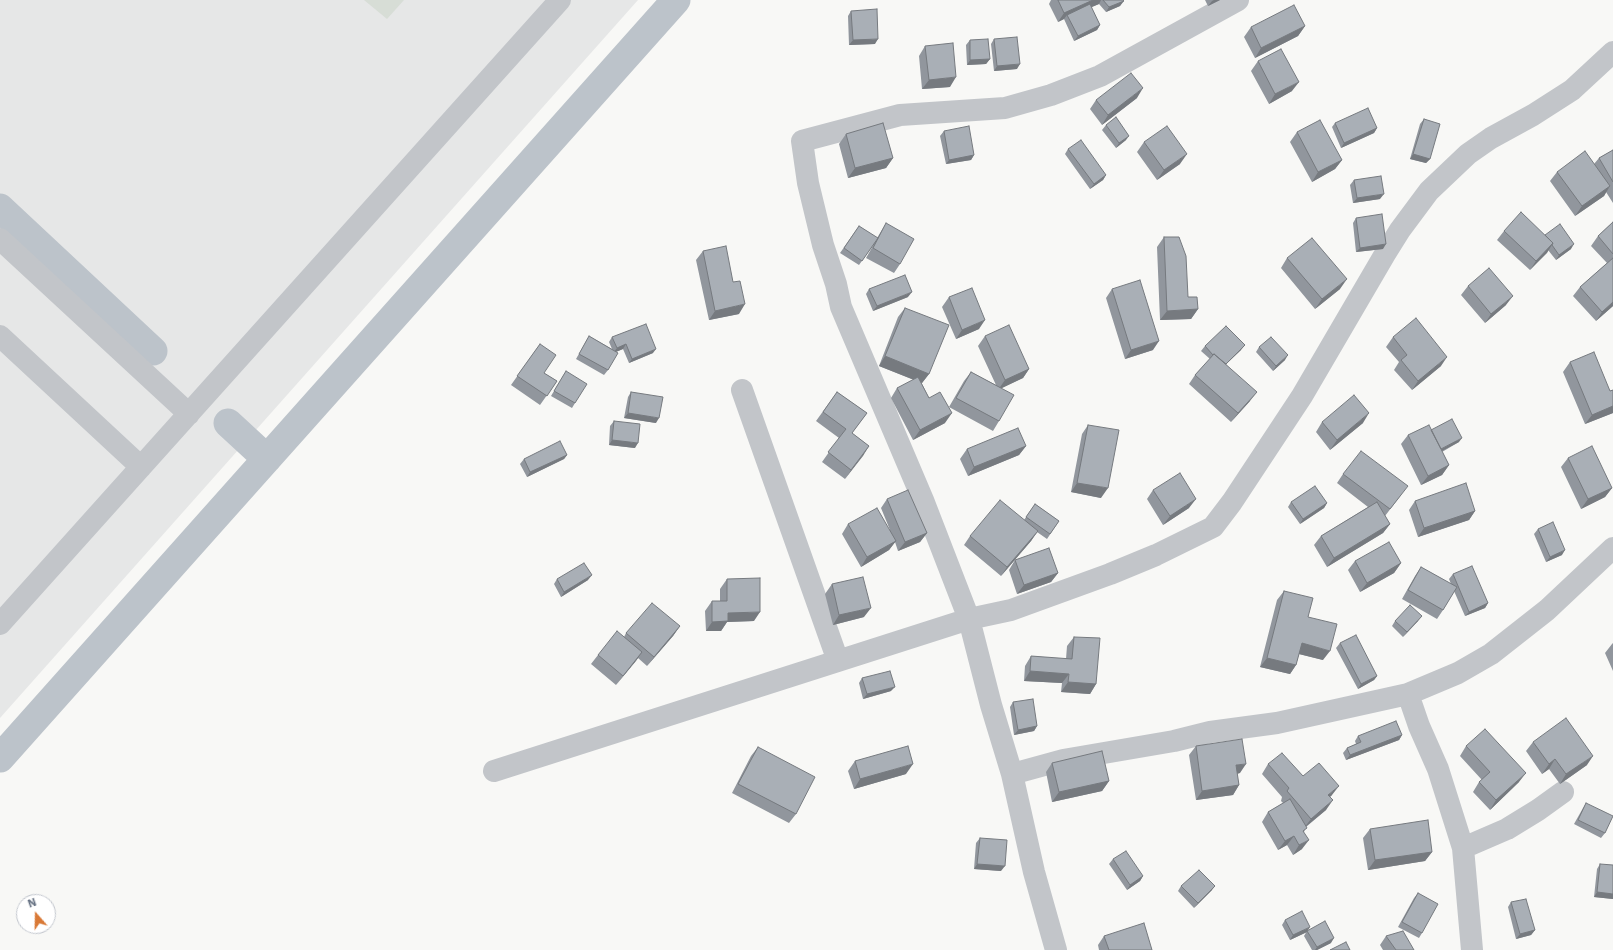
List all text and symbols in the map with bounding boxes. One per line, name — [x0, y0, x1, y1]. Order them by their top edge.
north arrow — [16, 894, 56, 934]
text: N — [26, 896, 38, 911]

